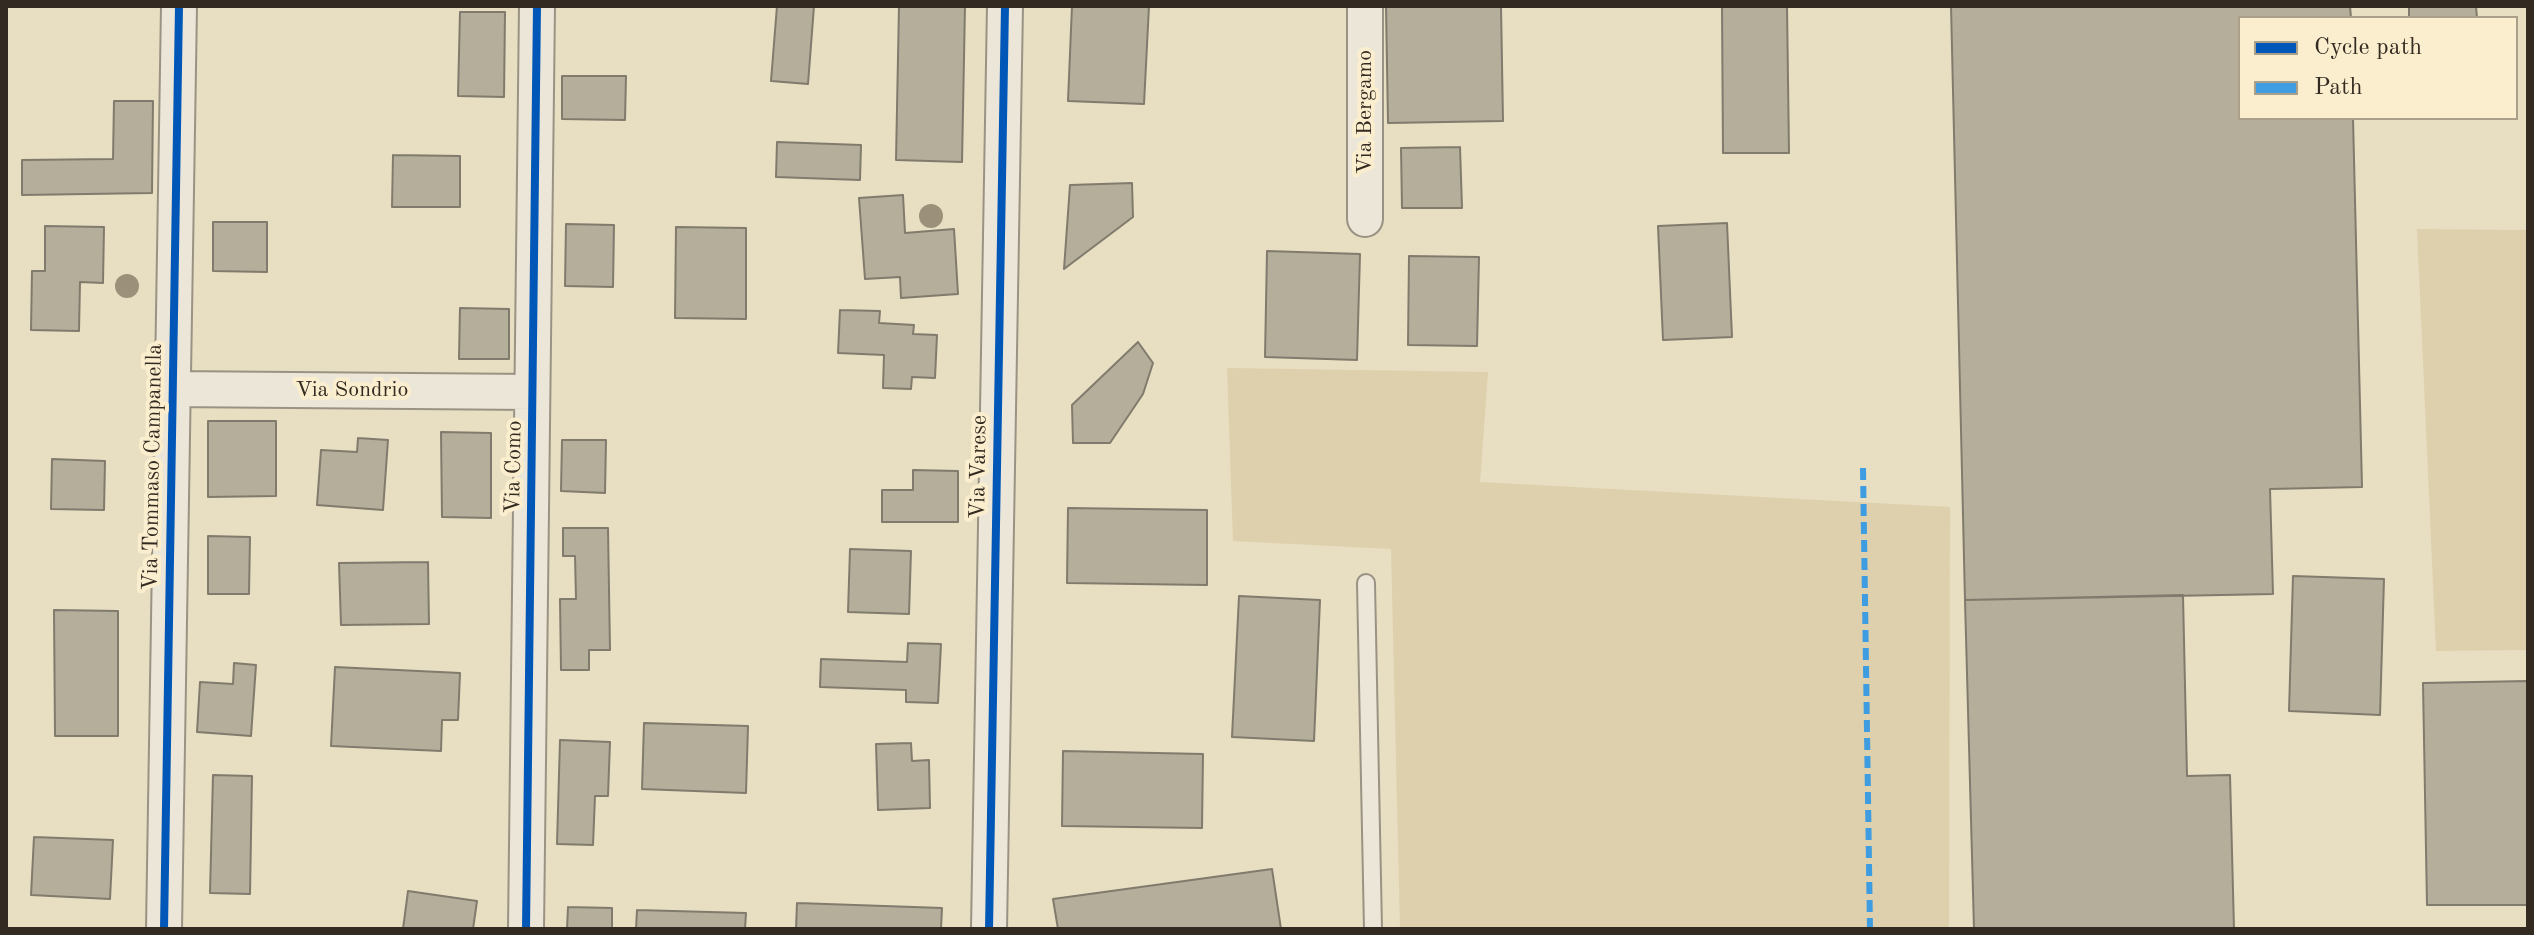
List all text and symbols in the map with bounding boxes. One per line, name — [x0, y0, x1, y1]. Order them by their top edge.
legend — [2238, 16, 2518, 120]
text: Cycle path — [2314, 36, 2422, 60]
street label: Via Bergamo — [1352, 50, 1378, 174]
text: Path — [2314, 76, 2363, 100]
street label: Via Tommaso Campanella — [138, 343, 168, 591]
street label: Via Sondrio — [296, 377, 408, 403]
street label: Via Varese — [965, 415, 993, 519]
street label: Via Como — [500, 420, 528, 514]

